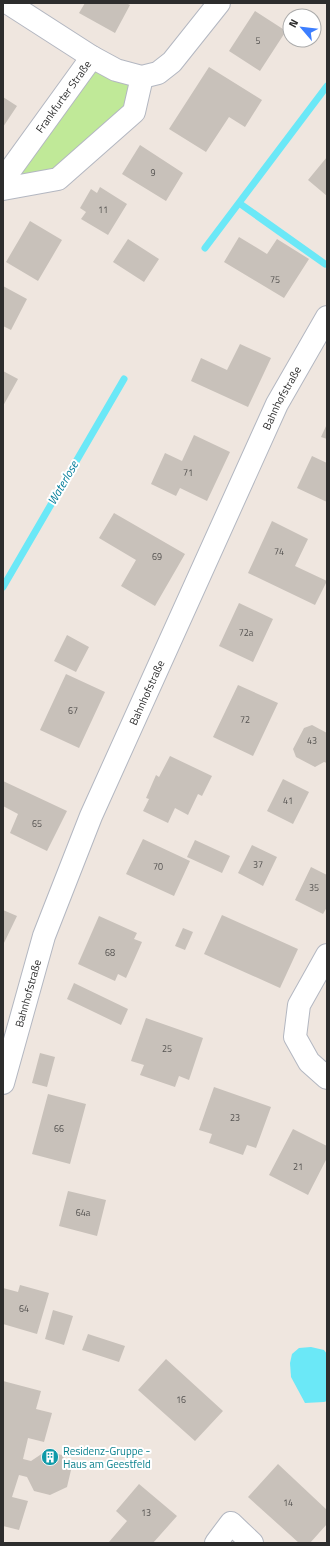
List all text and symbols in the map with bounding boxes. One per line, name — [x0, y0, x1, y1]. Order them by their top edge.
north arrow — [282, 8, 322, 48]
text: N — [284, 16, 302, 30]
house number: 5 — [255, 34, 261, 47]
street label: Frankfurter Straße — [32, 57, 95, 136]
house number: 9 — [150, 166, 156, 179]
house number: 11 — [98, 203, 108, 216]
house number: 75 — [270, 273, 280, 286]
street label: Bahnhofstraße — [258, 363, 305, 432]
water label: Waterlose — [42, 456, 84, 508]
house number: 71 — [183, 466, 193, 479]
house number: 74 — [274, 545, 284, 558]
house number: 69 — [152, 550, 162, 563]
house number: 72a — [239, 626, 254, 639]
street label: Bahnhofstraße — [125, 657, 169, 728]
house number: 67 — [68, 704, 78, 717]
house number: 72 — [240, 713, 250, 726]
house number: 43 — [307, 734, 317, 747]
house number: 41 — [283, 794, 293, 807]
house number: 65 — [32, 817, 42, 830]
house number: 37 — [253, 858, 263, 871]
house number: 70 — [153, 860, 163, 873]
house number: 35 — [309, 881, 319, 894]
house number: 68 — [105, 946, 115, 959]
street label: Bahnhofstraße — [11, 957, 45, 1029]
house number: 25 — [162, 1042, 172, 1055]
house number: 23 — [230, 1111, 240, 1124]
house number: 66 — [54, 1122, 64, 1135]
house number: 21 — [293, 1160, 303, 1173]
house number: 64a — [76, 1206, 91, 1219]
house number: 64 — [19, 1302, 29, 1315]
house number: 16 — [176, 1393, 186, 1406]
place label: Residenz-Gruppe - Haus am Geestfeld — [63, 1443, 151, 1472]
building icon: Residenz-Gruppe - Haus am Geestfeld — [40, 1447, 60, 1467]
house number: 14 — [283, 1496, 293, 1509]
house number: 13 — [141, 1506, 151, 1519]

